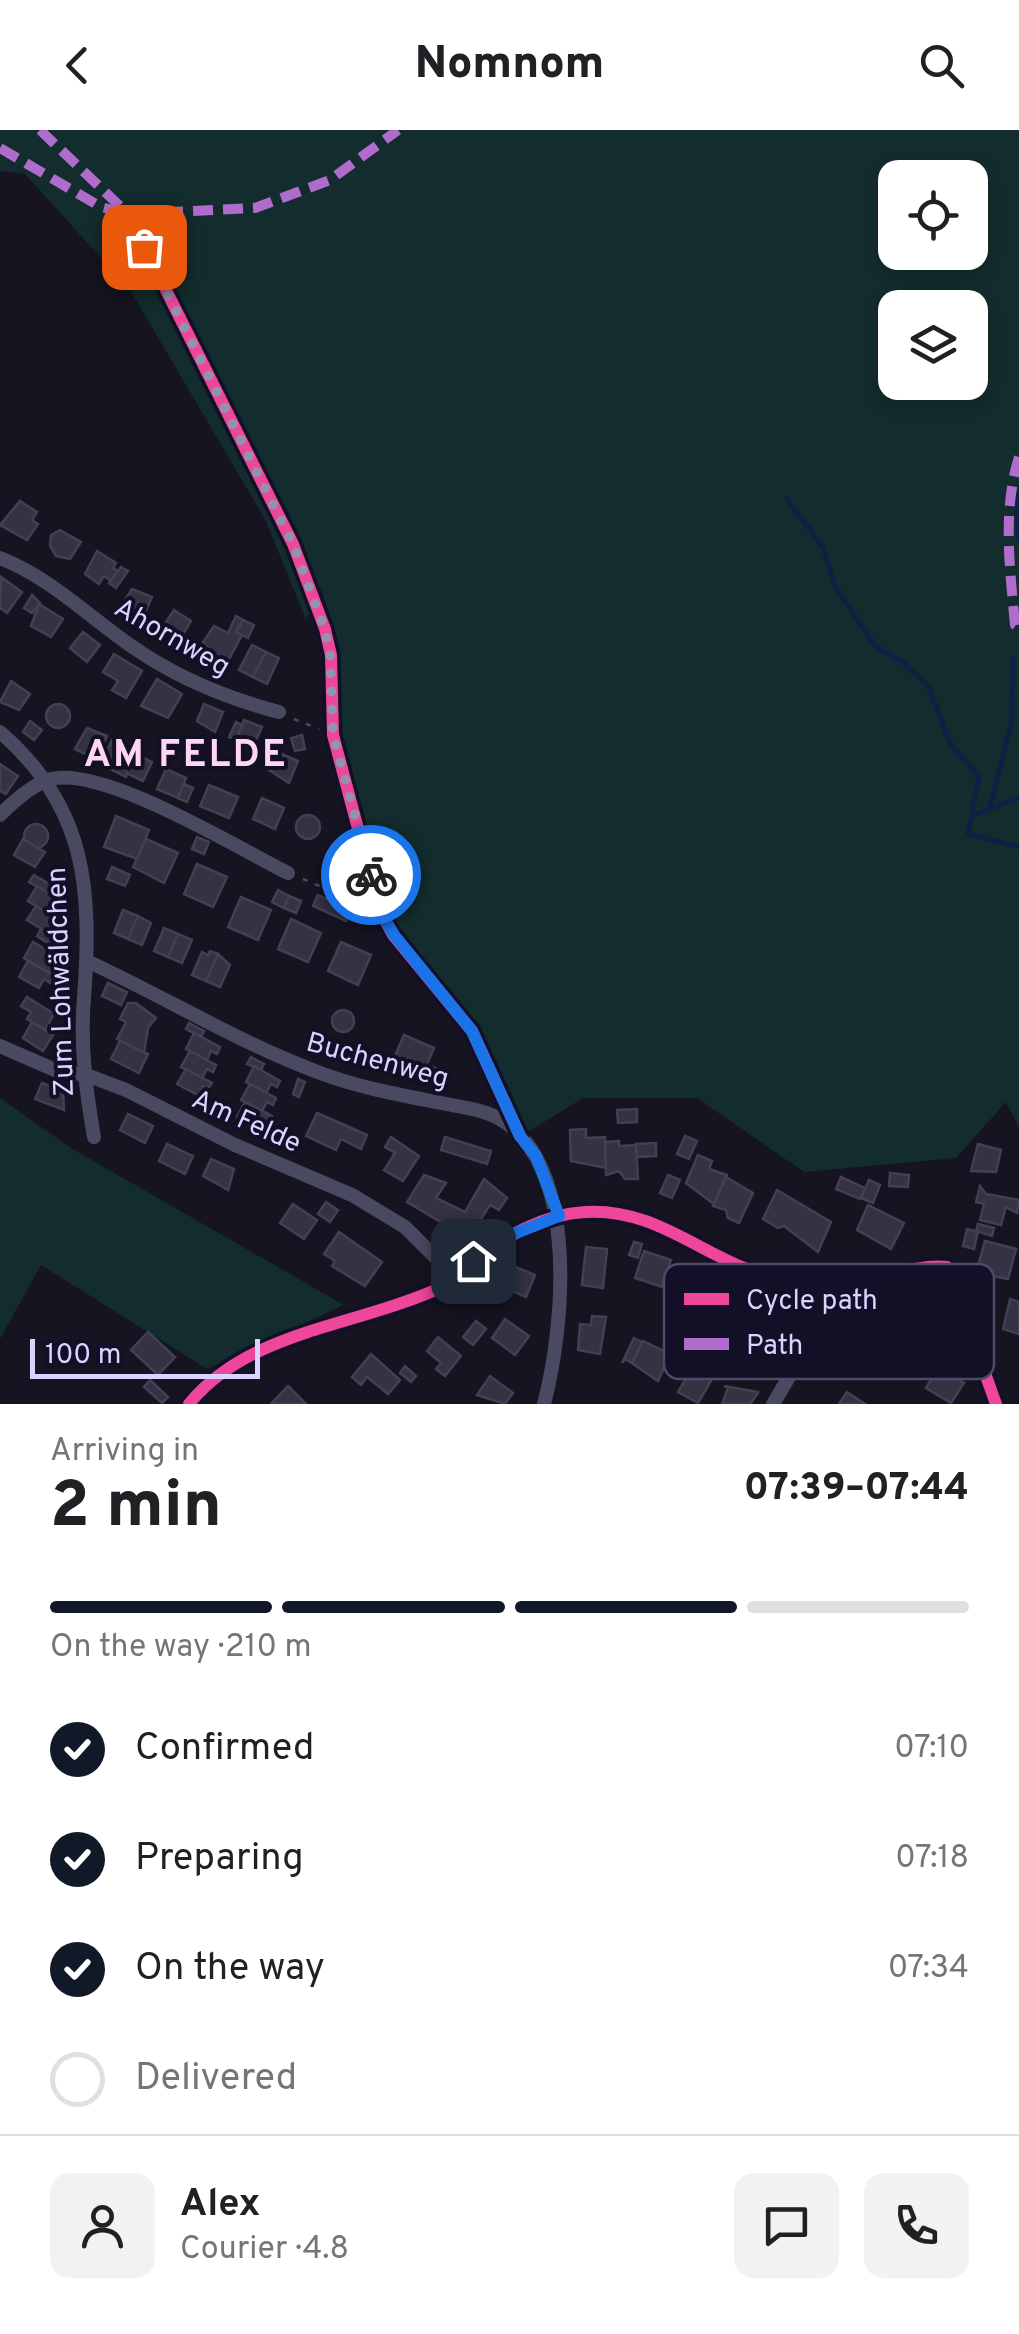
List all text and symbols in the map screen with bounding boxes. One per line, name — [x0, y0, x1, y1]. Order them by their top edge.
text: Nomnom — [415, 37, 604, 94]
icon: back — [50, 38, 105, 93]
icon: search — [914, 38, 969, 93]
map controls — [878, 160, 988, 400]
button: locate — [878, 160, 988, 270]
pin — [102, 205, 187, 290]
icon: bag — [117, 220, 172, 275]
button: layers — [878, 290, 988, 400]
street label: Ahornweg — [107, 591, 236, 686]
district label: AM FELDE — [84, 732, 288, 781]
courier — [321, 825, 421, 925]
icon: bike — [344, 848, 399, 903]
street label: Zum Lohwäldchen — [40, 866, 84, 1097]
street label: Buchenweg — [302, 1026, 452, 1098]
street label: Am Felde — [185, 1083, 306, 1163]
pin — [431, 1219, 516, 1304]
icon: home — [446, 1234, 501, 1289]
legend — [664, 1264, 994, 1379]
text: Cycle path — [746, 1284, 878, 1320]
text: Path — [746, 1329, 803, 1365]
scale bar — [30, 1334, 260, 1378]
text: 100 m — [45, 1338, 121, 1374]
text: Arriving in — [50, 1432, 199, 1472]
text: 07:39–07:44 — [744, 1465, 969, 1514]
text: 2 min — [50, 1468, 222, 1550]
text: On the way · 210 m — [50, 1628, 312, 1668]
icon: check — [50, 1722, 105, 1777]
text: Confirmed — [135, 1725, 314, 1774]
text: 07:10 — [894, 1729, 969, 1769]
icon: check — [50, 1832, 105, 1887]
text: Preparing — [135, 1835, 304, 1884]
text: 07:18 — [895, 1839, 969, 1879]
icon: check — [50, 1942, 105, 1997]
text: On the way — [135, 1945, 325, 1994]
text: 07:34 — [888, 1949, 969, 1989]
text: Delivered — [135, 2055, 297, 2104]
button: person — [50, 2173, 155, 2278]
button: chat — [734, 2173, 839, 2278]
button: phone — [864, 2173, 969, 2278]
text: Alex — [180, 2181, 260, 2230]
text: Courier · 4.8 — [180, 2230, 349, 2270]

